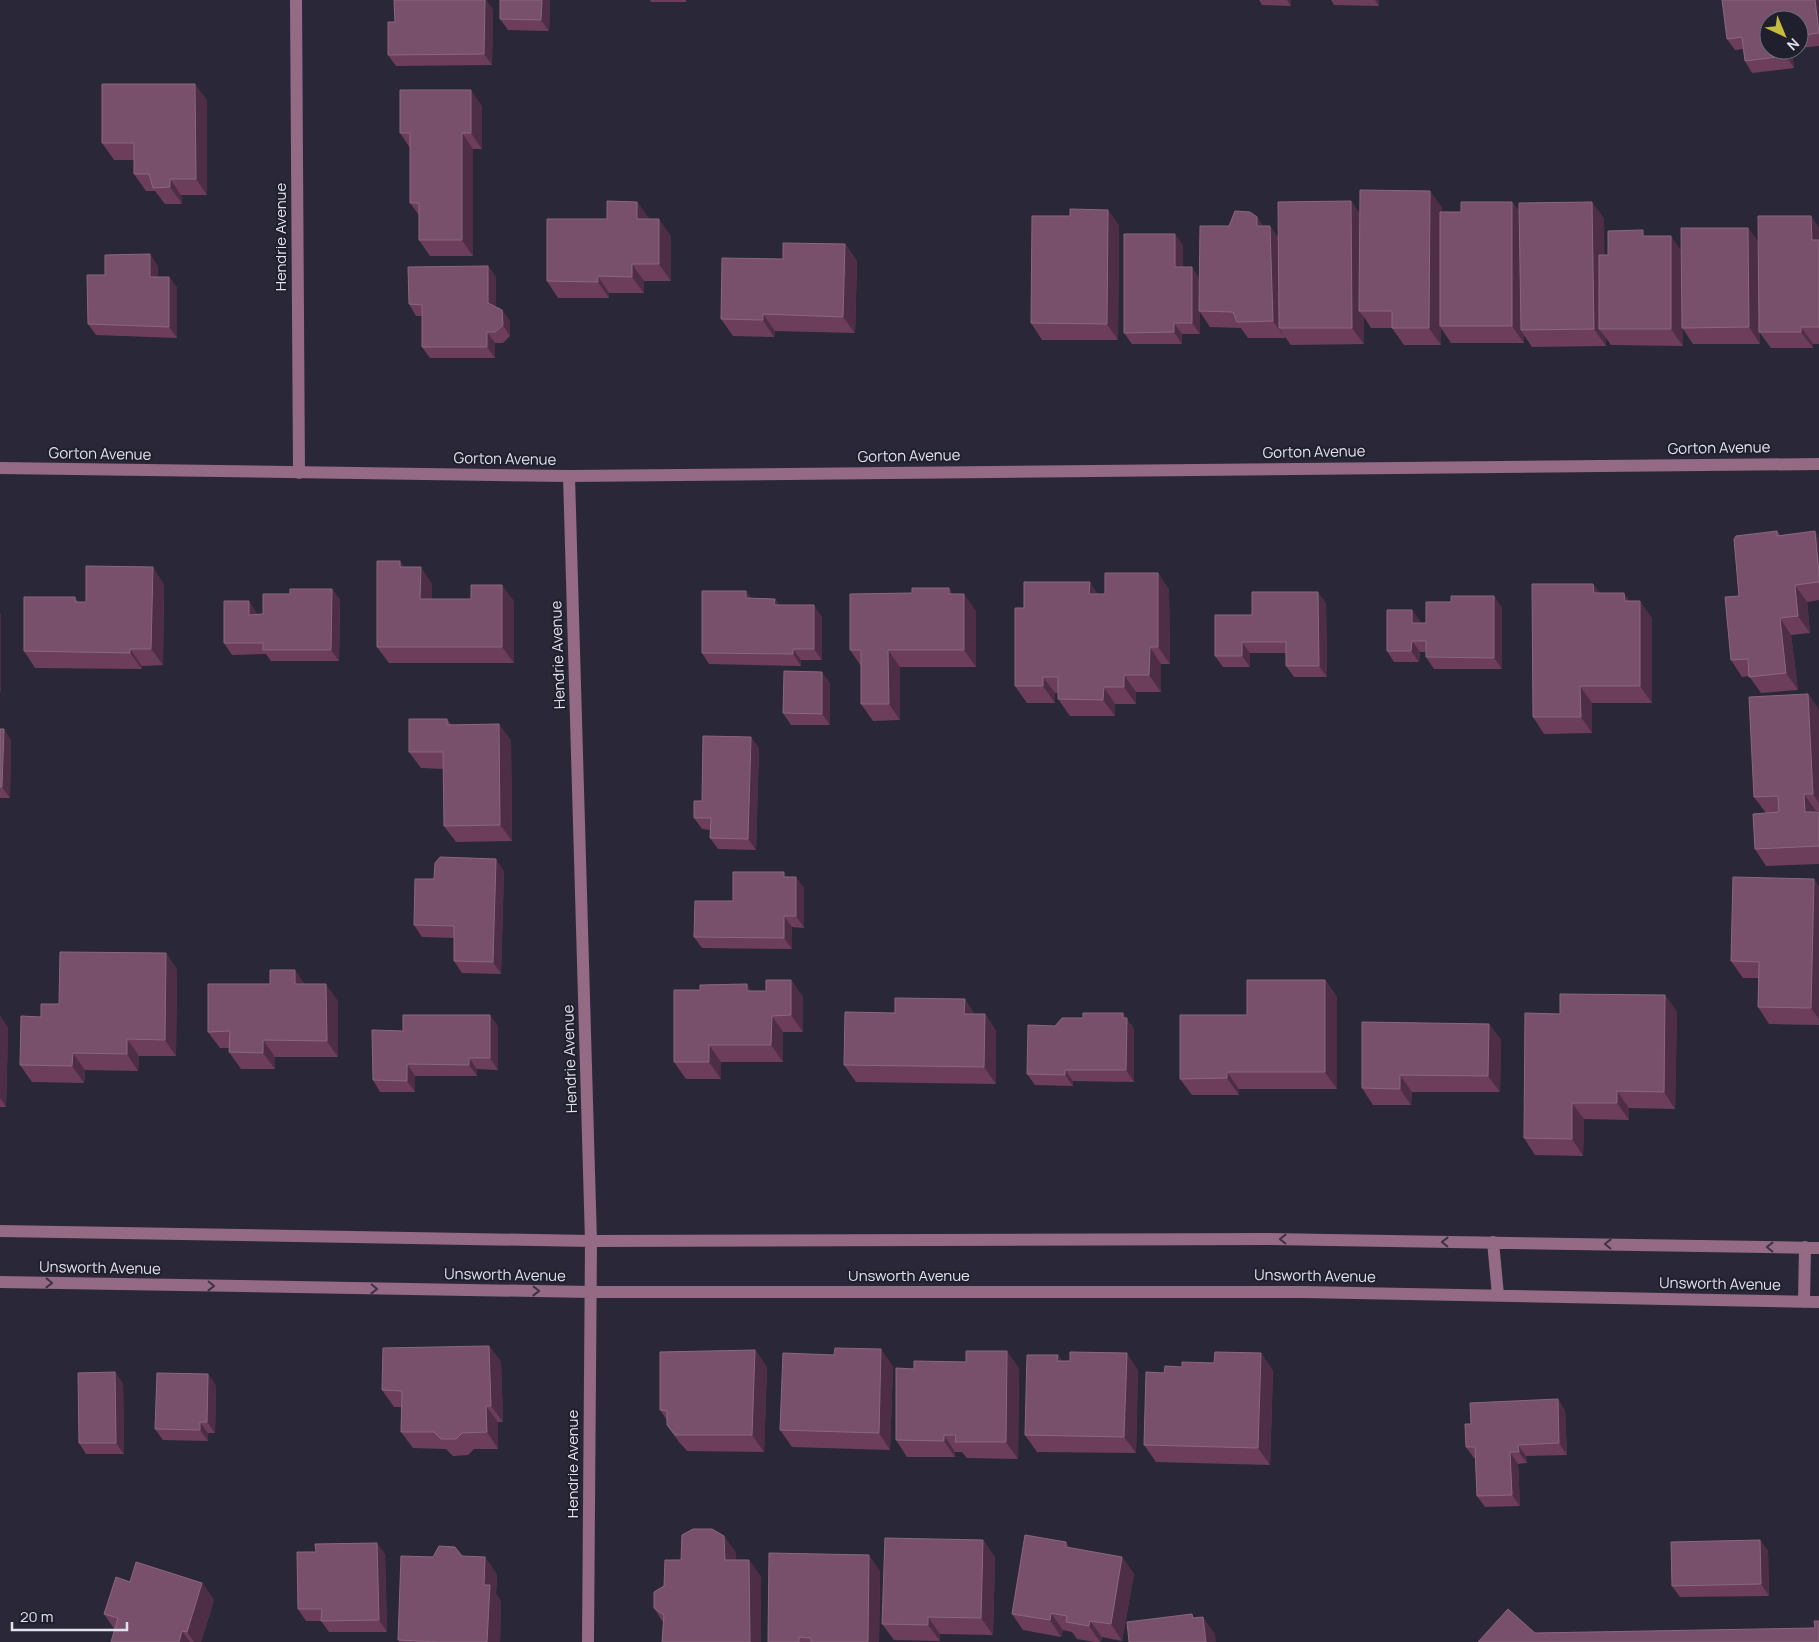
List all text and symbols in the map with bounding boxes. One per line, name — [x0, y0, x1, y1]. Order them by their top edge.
north arrow — [1759, 10, 1809, 60]
text: N — [1783, 34, 1804, 55]
street label: Hendrie Avenue — [270, 182, 291, 291]
street label: Gorton Avenue — [1667, 436, 1771, 459]
street label: Gorton Avenue — [1262, 440, 1366, 463]
street label: Gorton Avenue — [48, 442, 152, 465]
street label: Gorton Avenue — [857, 444, 961, 467]
street label: Gorton Avenue — [453, 447, 557, 470]
street label: Hendrie Avenue — [545, 600, 570, 710]
street label: Hendrie Avenue — [557, 1004, 582, 1114]
one-way arrow — [1279, 1234, 1287, 1245]
one-way arrow — [1441, 1237, 1449, 1247]
one-way arrow — [1604, 1239, 1612, 1249]
one-way arrow — [1766, 1242, 1774, 1252]
street label: Unsworth Avenue — [39, 1256, 161, 1279]
street label: Unsworth Avenue — [444, 1263, 566, 1286]
street label: Unsworth Avenue — [1254, 1264, 1376, 1287]
street label: Unsworth Avenue — [848, 1265, 970, 1286]
street label: Unsworth Avenue — [1659, 1272, 1781, 1295]
one-way arrow — [45, 1278, 53, 1288]
one-way arrow — [208, 1281, 215, 1291]
one-way arrow — [370, 1283, 378, 1294]
one-way arrow — [532, 1286, 540, 1297]
street label: Hendrie Avenue — [562, 1409, 583, 1518]
scale bar — [12, 1600, 128, 1632]
text: 20 m — [20, 1606, 53, 1627]

